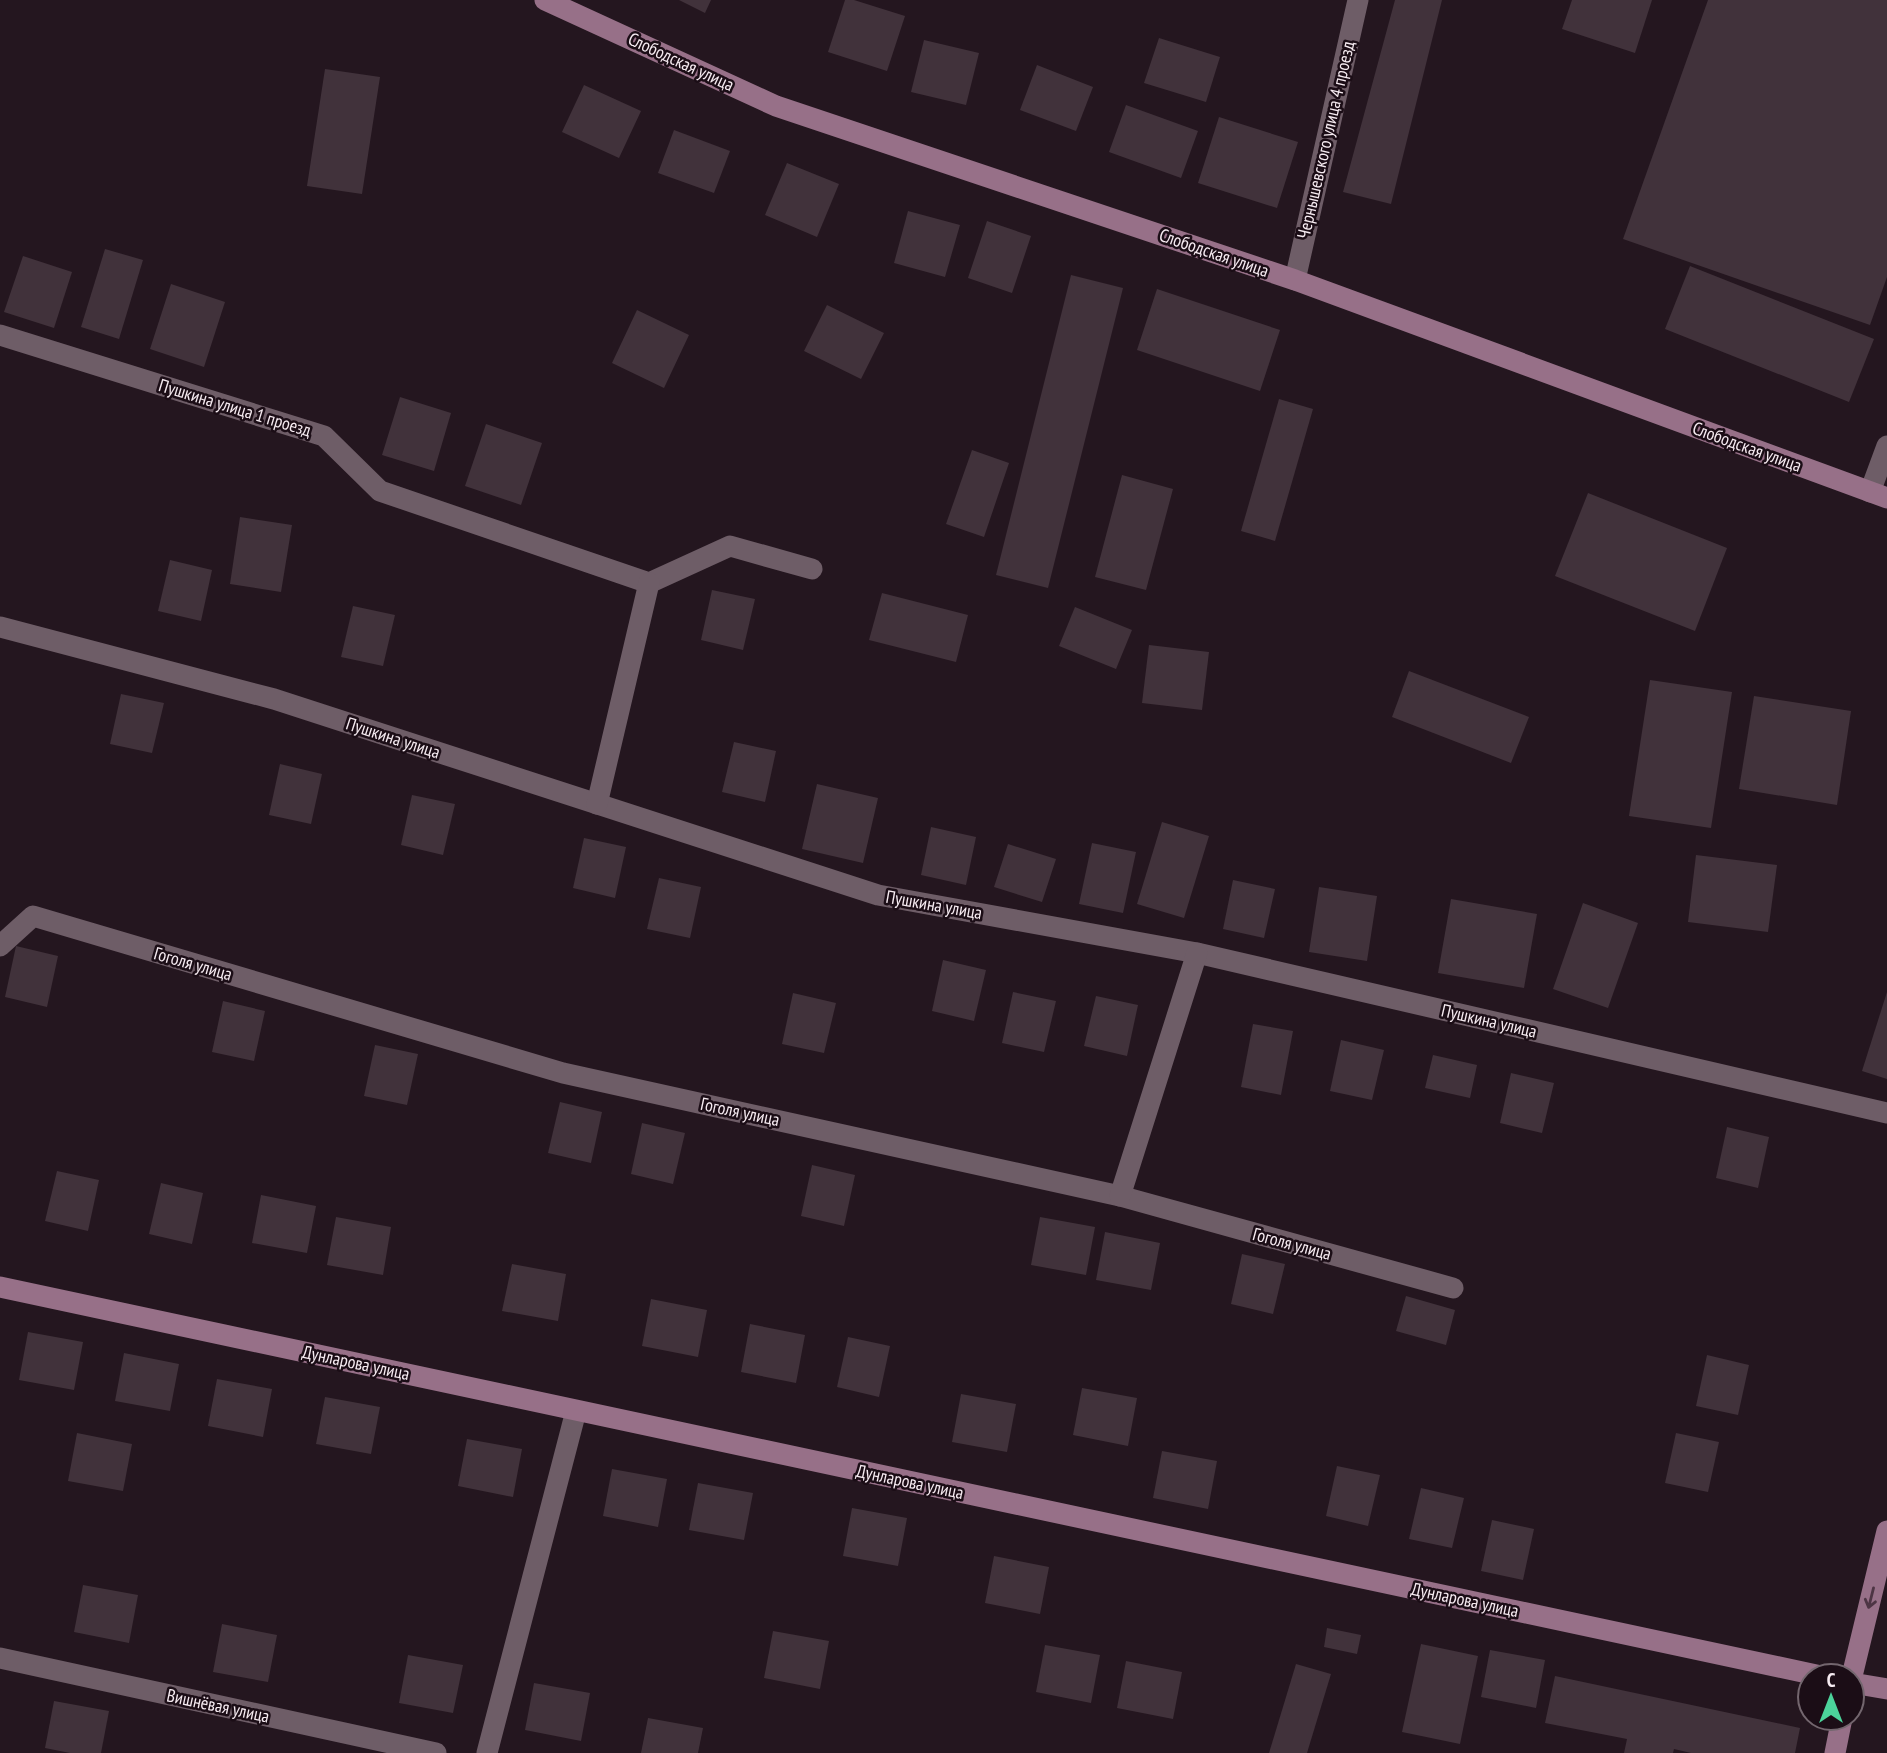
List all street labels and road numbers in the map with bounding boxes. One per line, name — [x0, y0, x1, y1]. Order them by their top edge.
street label: Слободская улица — [625, 27, 738, 96]
street label: Чернышевского улица 4 проезд — [1292, 39, 1359, 241]
street label: Слободская улица — [1156, 223, 1272, 282]
street label: Пушкина улица 1 проезд — [156, 373, 314, 442]
street label: Слободская улица — [1690, 416, 1805, 477]
street label: Пушкина улица — [343, 712, 443, 764]
street label: Пушкина улица — [884, 885, 984, 924]
street label: Гоголя улица — [151, 941, 235, 986]
street label: Пушкина улица — [1439, 998, 1539, 1043]
street label: Гоголя улица — [698, 1092, 782, 1131]
street label: Гоголя улица — [1250, 1222, 1334, 1265]
street label: Дунларова улица — [300, 1340, 412, 1385]
street label: Дунларова улица — [854, 1459, 966, 1504]
street label: Дунларова улица — [1409, 1577, 1521, 1622]
street label: Вишнёвая улица — [165, 1683, 272, 1728]

